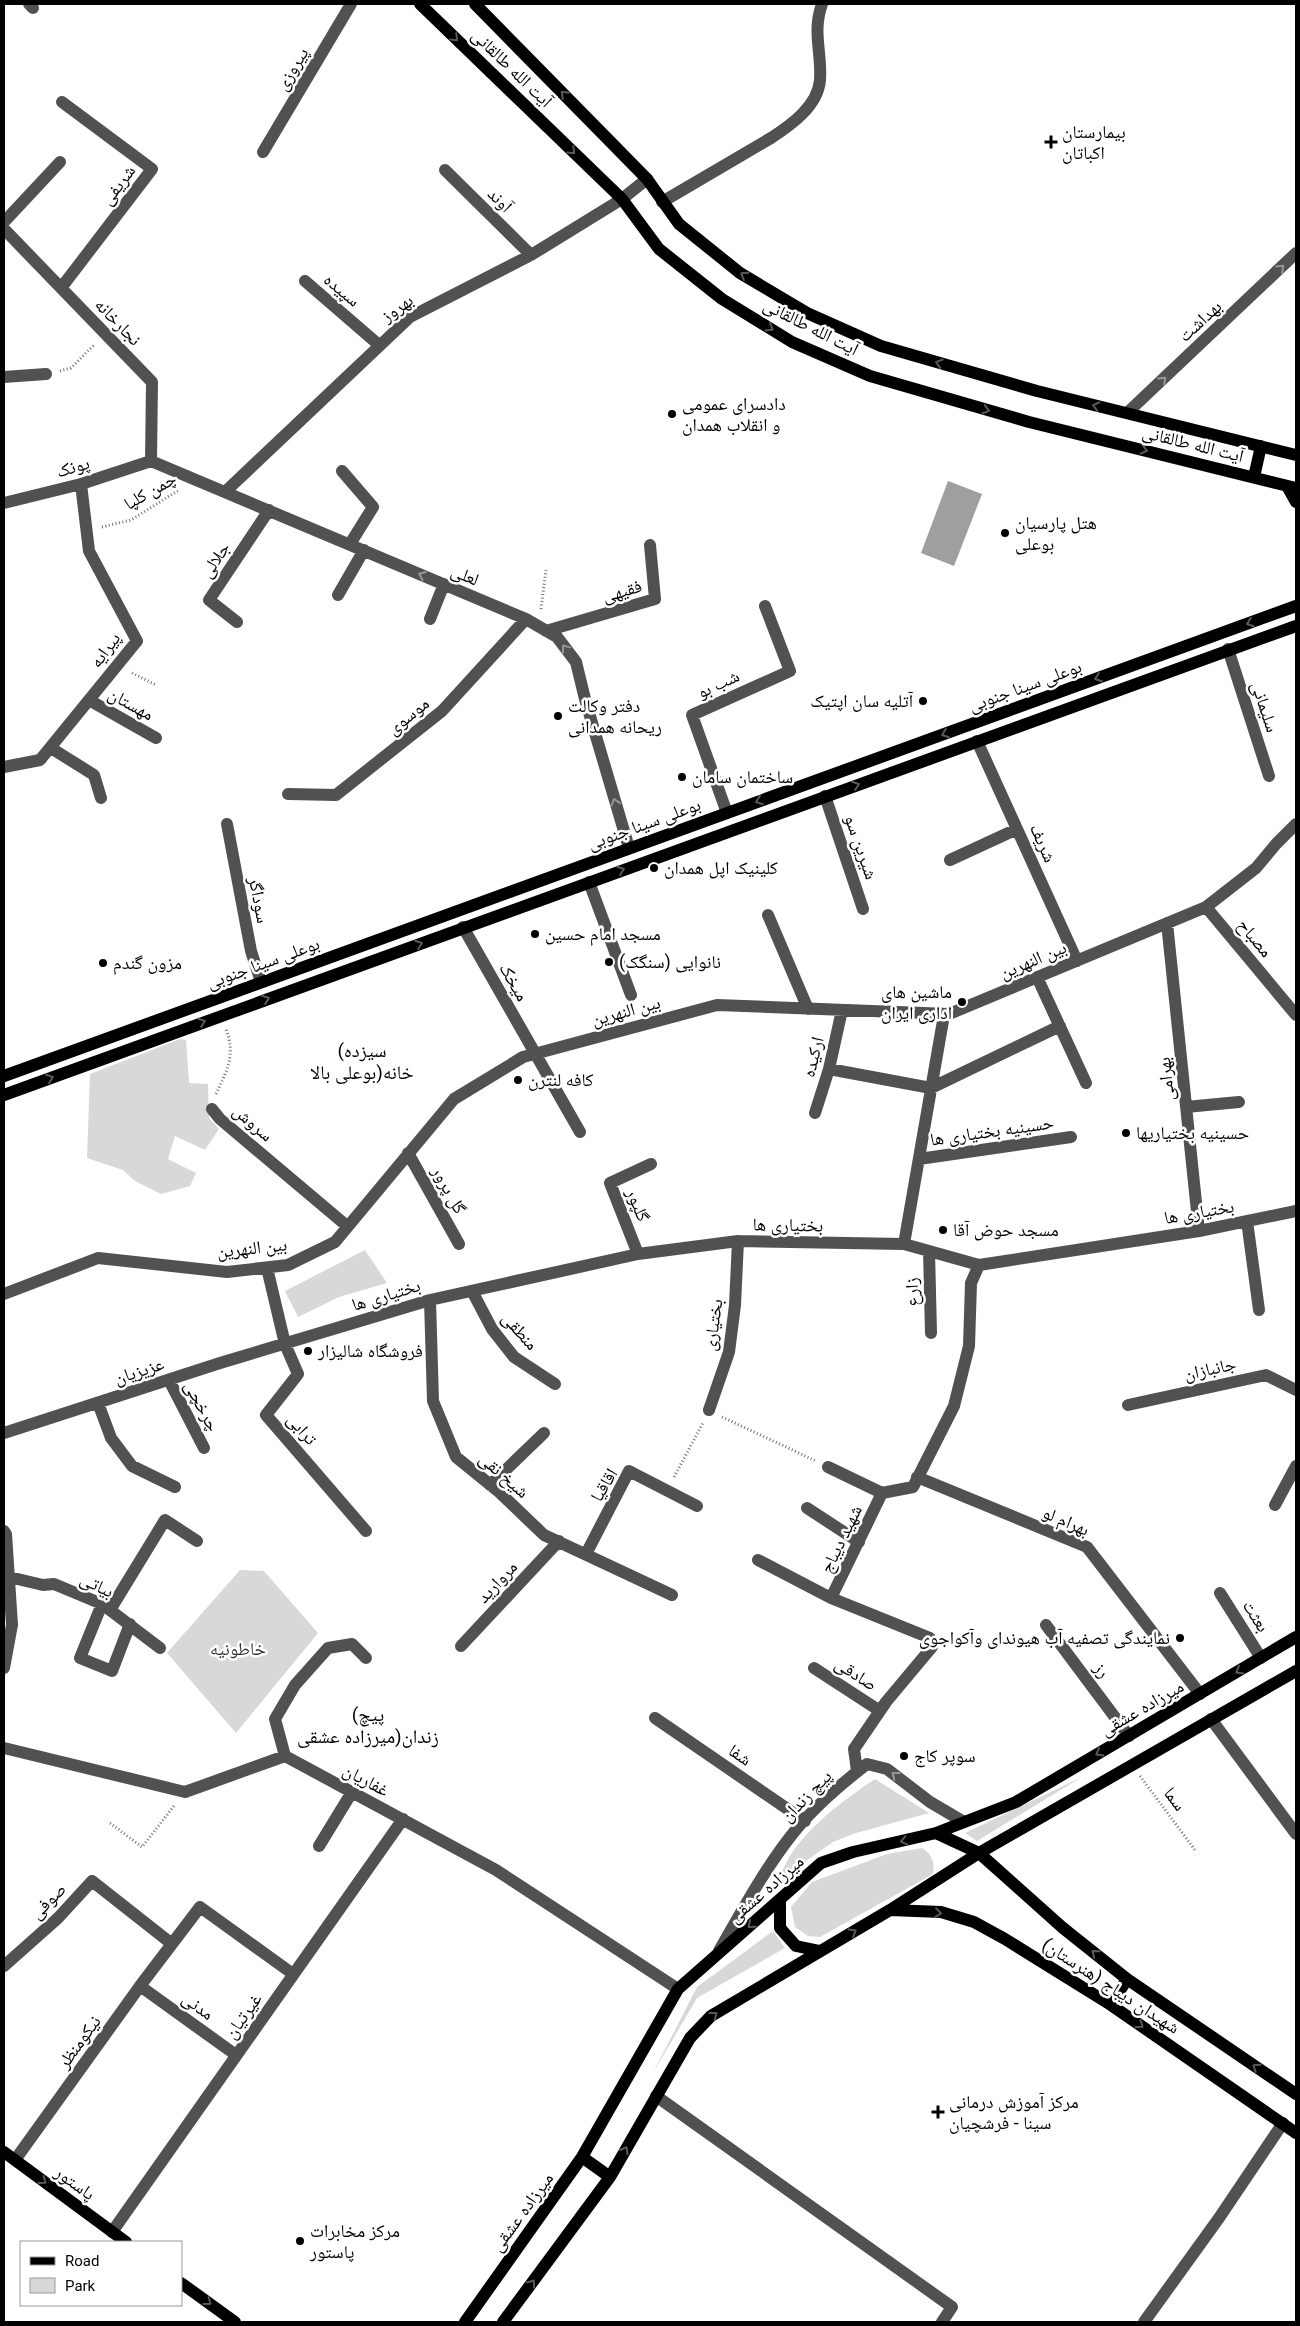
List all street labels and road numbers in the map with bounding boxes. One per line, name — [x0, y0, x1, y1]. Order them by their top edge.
street label: آیت الله طالقانی — [467, 24, 557, 112]
street label: پیروزی — [271, 43, 314, 95]
street label: شریفی — [96, 161, 140, 209]
street label: آوند — [484, 183, 517, 217]
street label: سپیده — [319, 268, 365, 312]
street label: بهروز — [376, 289, 417, 327]
street label: نجارخانه — [91, 294, 146, 350]
street label: آیت الله طالقانی — [760, 294, 863, 361]
street label: بهداشت — [1174, 295, 1226, 346]
street label: آیت الله طالقانی — [1140, 421, 1246, 467]
street label: پونک — [54, 452, 92, 482]
street label: چمن کلپا — [120, 467, 180, 515]
street label: جلالی — [195, 538, 235, 582]
street label: لعلی — [448, 559, 482, 591]
street label: فقیهی — [600, 575, 644, 607]
street label: پیرایه — [85, 628, 125, 672]
street label: بوعلی سینا جنوبی — [965, 655, 1085, 717]
street label: شب بو — [693, 665, 743, 703]
street label: سلیمانی — [1246, 679, 1284, 735]
street label: مهستان — [104, 683, 158, 725]
street label: موسوی — [382, 692, 434, 740]
street label: بوعلی سینا جنوبی — [584, 793, 704, 855]
street label: شیرین سو — [840, 812, 882, 882]
street label: شریف — [1025, 820, 1061, 865]
street label: سوداگر — [245, 874, 274, 925]
street label: مصباح — [1232, 914, 1277, 962]
street label: بوعلی سینا جنوبی — [203, 932, 323, 994]
street label: بین النهرین — [996, 936, 1070, 984]
street label: میخک — [495, 959, 534, 1005]
street label: بین النهرین — [589, 991, 663, 1031]
street label: ارکیده — [797, 1034, 828, 1079]
street label: بهرامی — [1153, 1056, 1179, 1102]
street label: سروش — [229, 1100, 277, 1146]
street label: حسینیه بختیاری ها — [929, 1111, 1055, 1151]
street label: گل پرور — [426, 1161, 471, 1218]
street label: گلپور — [621, 1184, 655, 1225]
street label: بختیاری ها — [1162, 1195, 1236, 1229]
street label: بختیاری ها — [752, 1213, 824, 1237]
street label: بین النهرین — [216, 1233, 288, 1263]
street label: بختیاری ها — [349, 1274, 423, 1316]
street label: زارع — [900, 1277, 924, 1307]
street label: بختیاری — [698, 1297, 728, 1353]
street label: منطقی — [497, 1307, 543, 1355]
street label: عزیزیان — [111, 1353, 167, 1389]
street label: جانبازان — [1182, 1353, 1238, 1385]
street label: چرخچی — [179, 1377, 225, 1435]
street label: ترابی — [282, 1409, 322, 1449]
street label: شیخ نقی — [474, 1447, 534, 1503]
street label: اقاقیا — [586, 1464, 622, 1505]
street label: شهید دیباج — [815, 1501, 868, 1577]
street label: بهرام لو — [1039, 1501, 1093, 1542]
street label: مروارید — [472, 1556, 522, 1607]
street label: بیاتی — [77, 1568, 117, 1602]
street label: بعثت — [1238, 1596, 1274, 1636]
street label: صادقی — [831, 1652, 881, 1696]
street label: رز — [1089, 1657, 1115, 1682]
street label: میرزاده عشقی — [1096, 1675, 1188, 1741]
street label: شفا — [725, 1739, 756, 1770]
street label: غفاریان — [339, 1759, 393, 1801]
street label: پیچ زندان — [776, 1765, 837, 1827]
street label: سما — [1160, 1783, 1191, 1815]
street label: میرزاده عشقی — [724, 1850, 808, 1928]
street label: صوفی — [25, 1878, 71, 1924]
street label: شهیدان دیباج (هنرستان) — [1037, 1933, 1184, 2040]
street label: مدنی — [178, 1987, 218, 2025]
street label: غیرتیان — [219, 1989, 267, 2043]
street label: نیکومنظر — [52, 2011, 105, 2073]
street label: پاستور — [50, 2160, 99, 2205]
street label: میرزاده عشقی — [486, 2168, 558, 2256]

